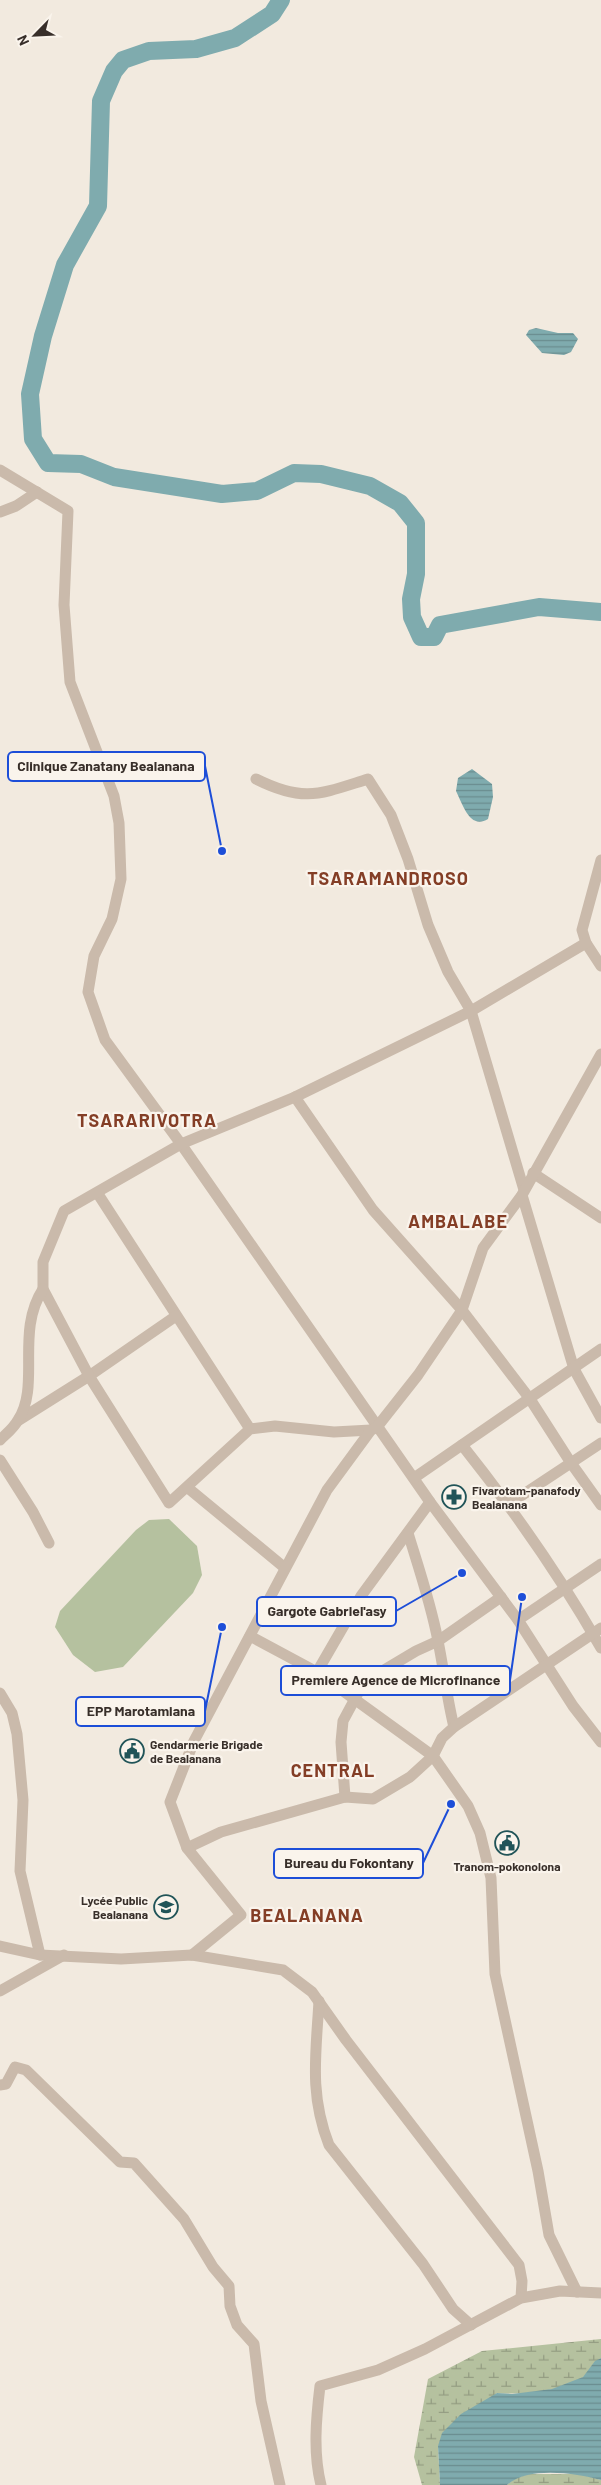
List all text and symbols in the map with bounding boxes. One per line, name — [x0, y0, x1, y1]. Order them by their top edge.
north arrow — [10, 10, 60, 60]
text: N — [13, 33, 32, 48]
callout: Clinique Zanatany Bealanana — [8, 752, 205, 781]
text: Clinique Zanatany Bealanana — [17, 757, 195, 774]
district label: TSARAMANDROSO — [307, 867, 469, 889]
district label: TSARARIVOTRA — [77, 1109, 217, 1131]
district label: AMBALABE — [408, 1210, 508, 1232]
place label: Fivarotam-panafody Bealanana — [472, 1483, 581, 1511]
pharmacy icon: Fivarotam-panafody Bealanana — [441, 1484, 467, 1510]
callout: Gargote Gabriel'asy — [257, 1597, 396, 1626]
text: Gargote Gabriel'asy — [268, 1602, 386, 1619]
callout: Premiere Agence de Microfinance — [281, 1666, 510, 1695]
text: Premiere Agence de Microfinance — [292, 1671, 501, 1688]
callout: EPP Marotamiana — [76, 1697, 205, 1726]
text: EPP Marotamiana — [87, 1702, 195, 1719]
place label: Gendarmerie Brigade de Bealanana — [150, 1737, 263, 1765]
public building icon: Gendarmerie Brigade de Bealanana — [119, 1738, 145, 1764]
district label: CENTRAL — [291, 1759, 375, 1781]
public building icon: Tranom-pokonolona — [494, 1830, 520, 1856]
callout: Bureau du Fokontany — [274, 1849, 423, 1878]
text: Bureau du Fokontany — [284, 1854, 414, 1871]
place label: Tranom-pokonolona — [453, 1859, 561, 1873]
place label: Lycée Public Bealanana — [81, 1893, 149, 1921]
school or university icon: Lycée Public Bealanana — [153, 1894, 179, 1920]
district label: BEALANANA — [250, 1904, 364, 1926]

